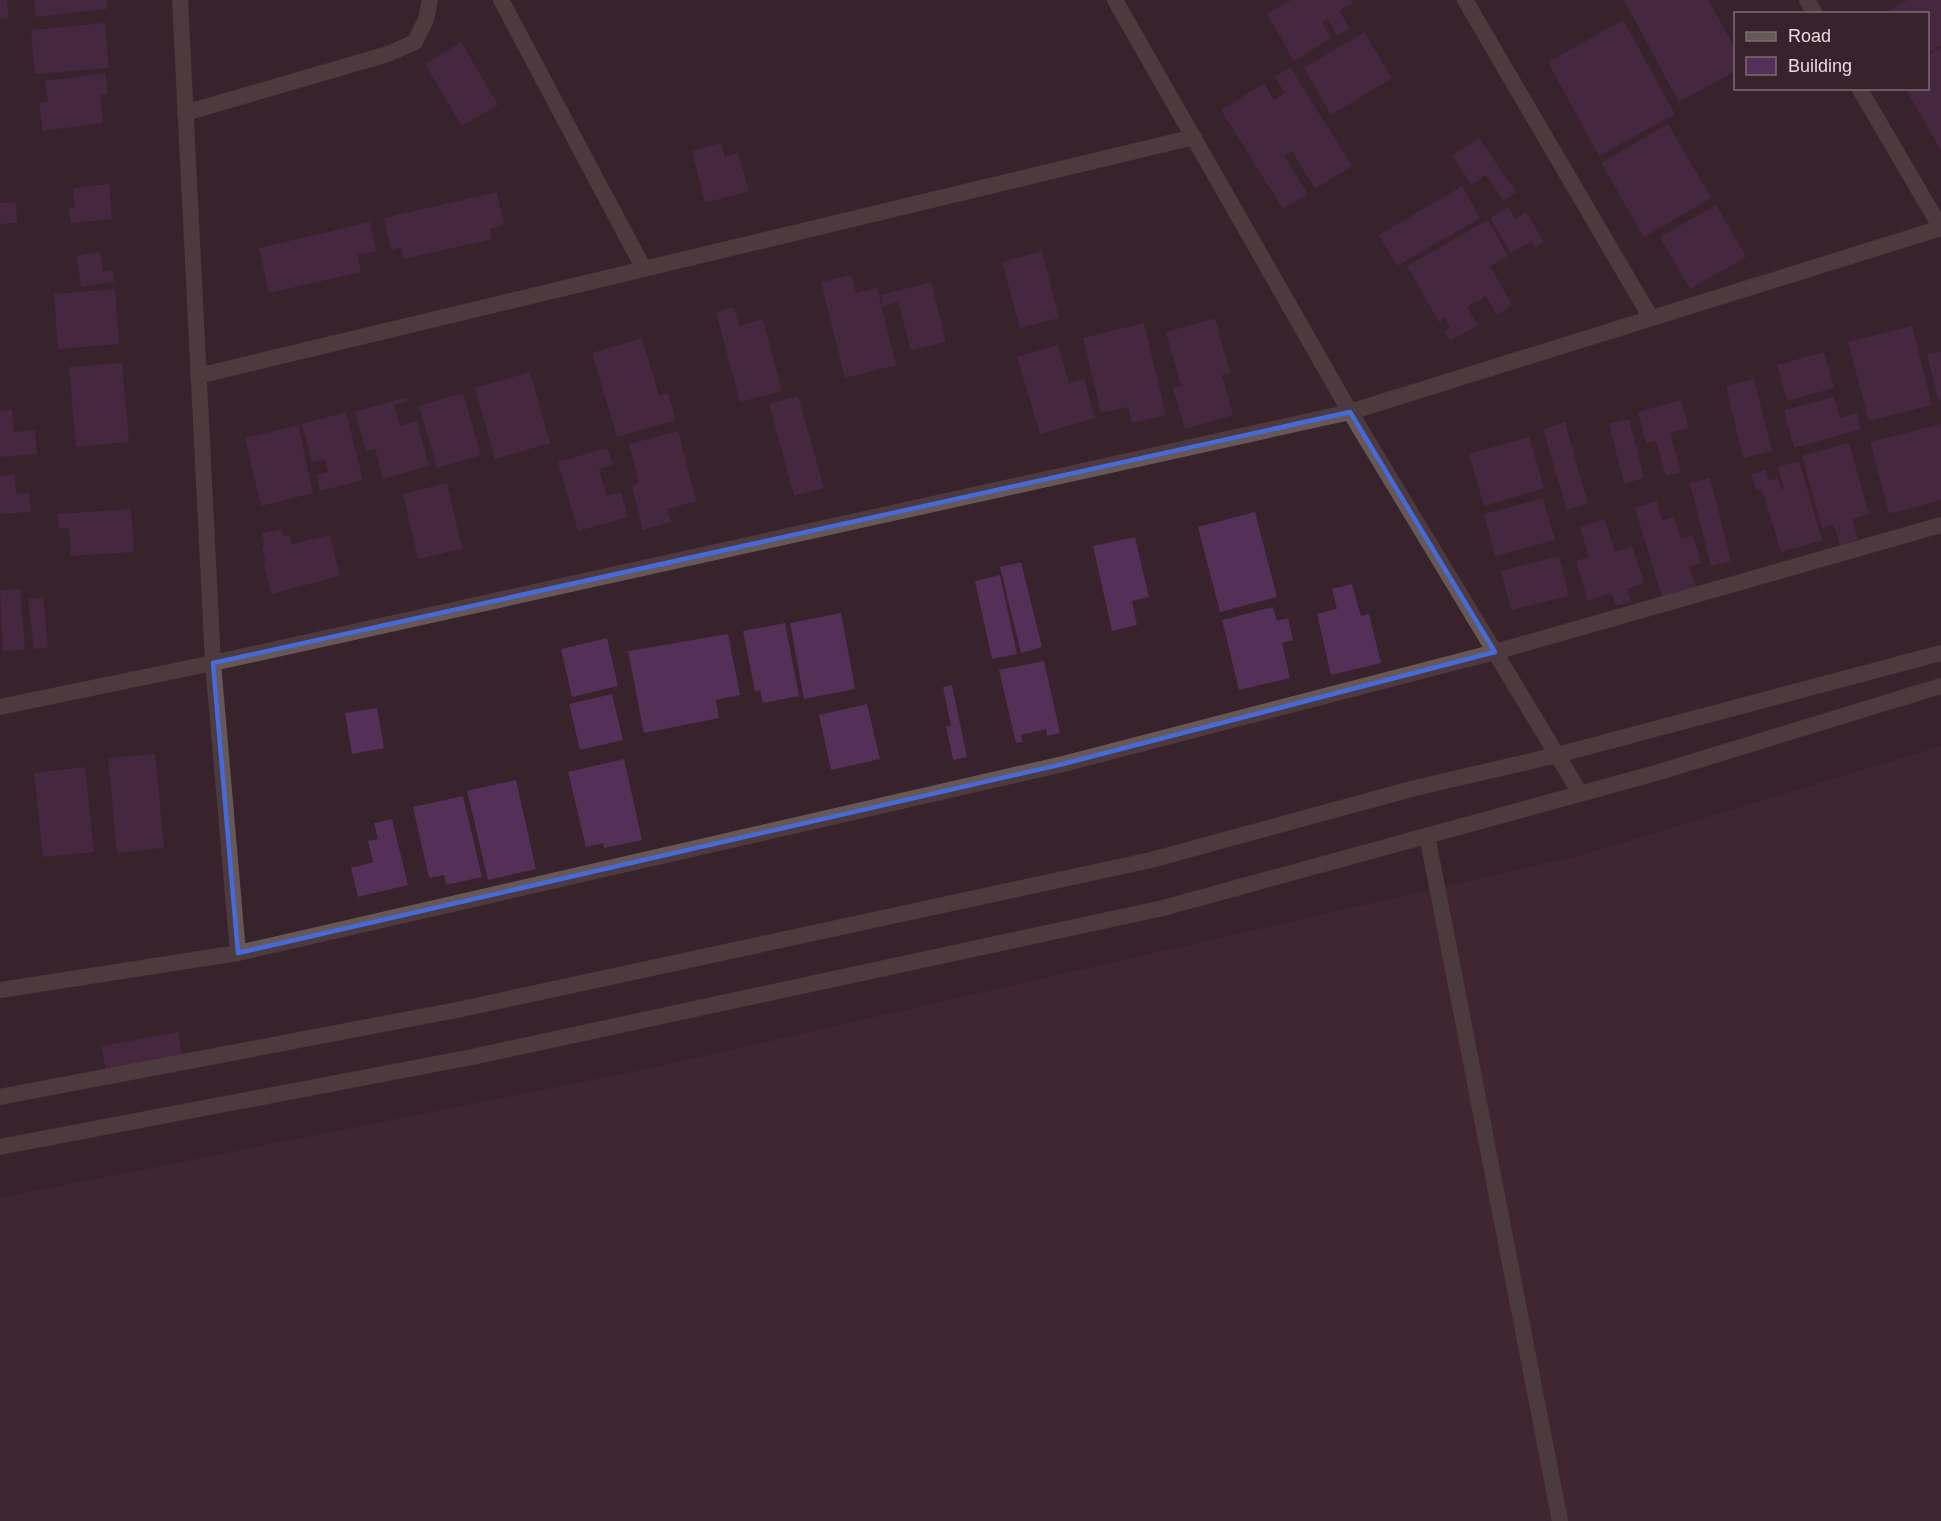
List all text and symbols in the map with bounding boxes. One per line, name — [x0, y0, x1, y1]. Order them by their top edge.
legend — [1734, 12, 1929, 90]
text: Road — [1788, 26, 1831, 46]
text: Building — [1788, 56, 1852, 76]

